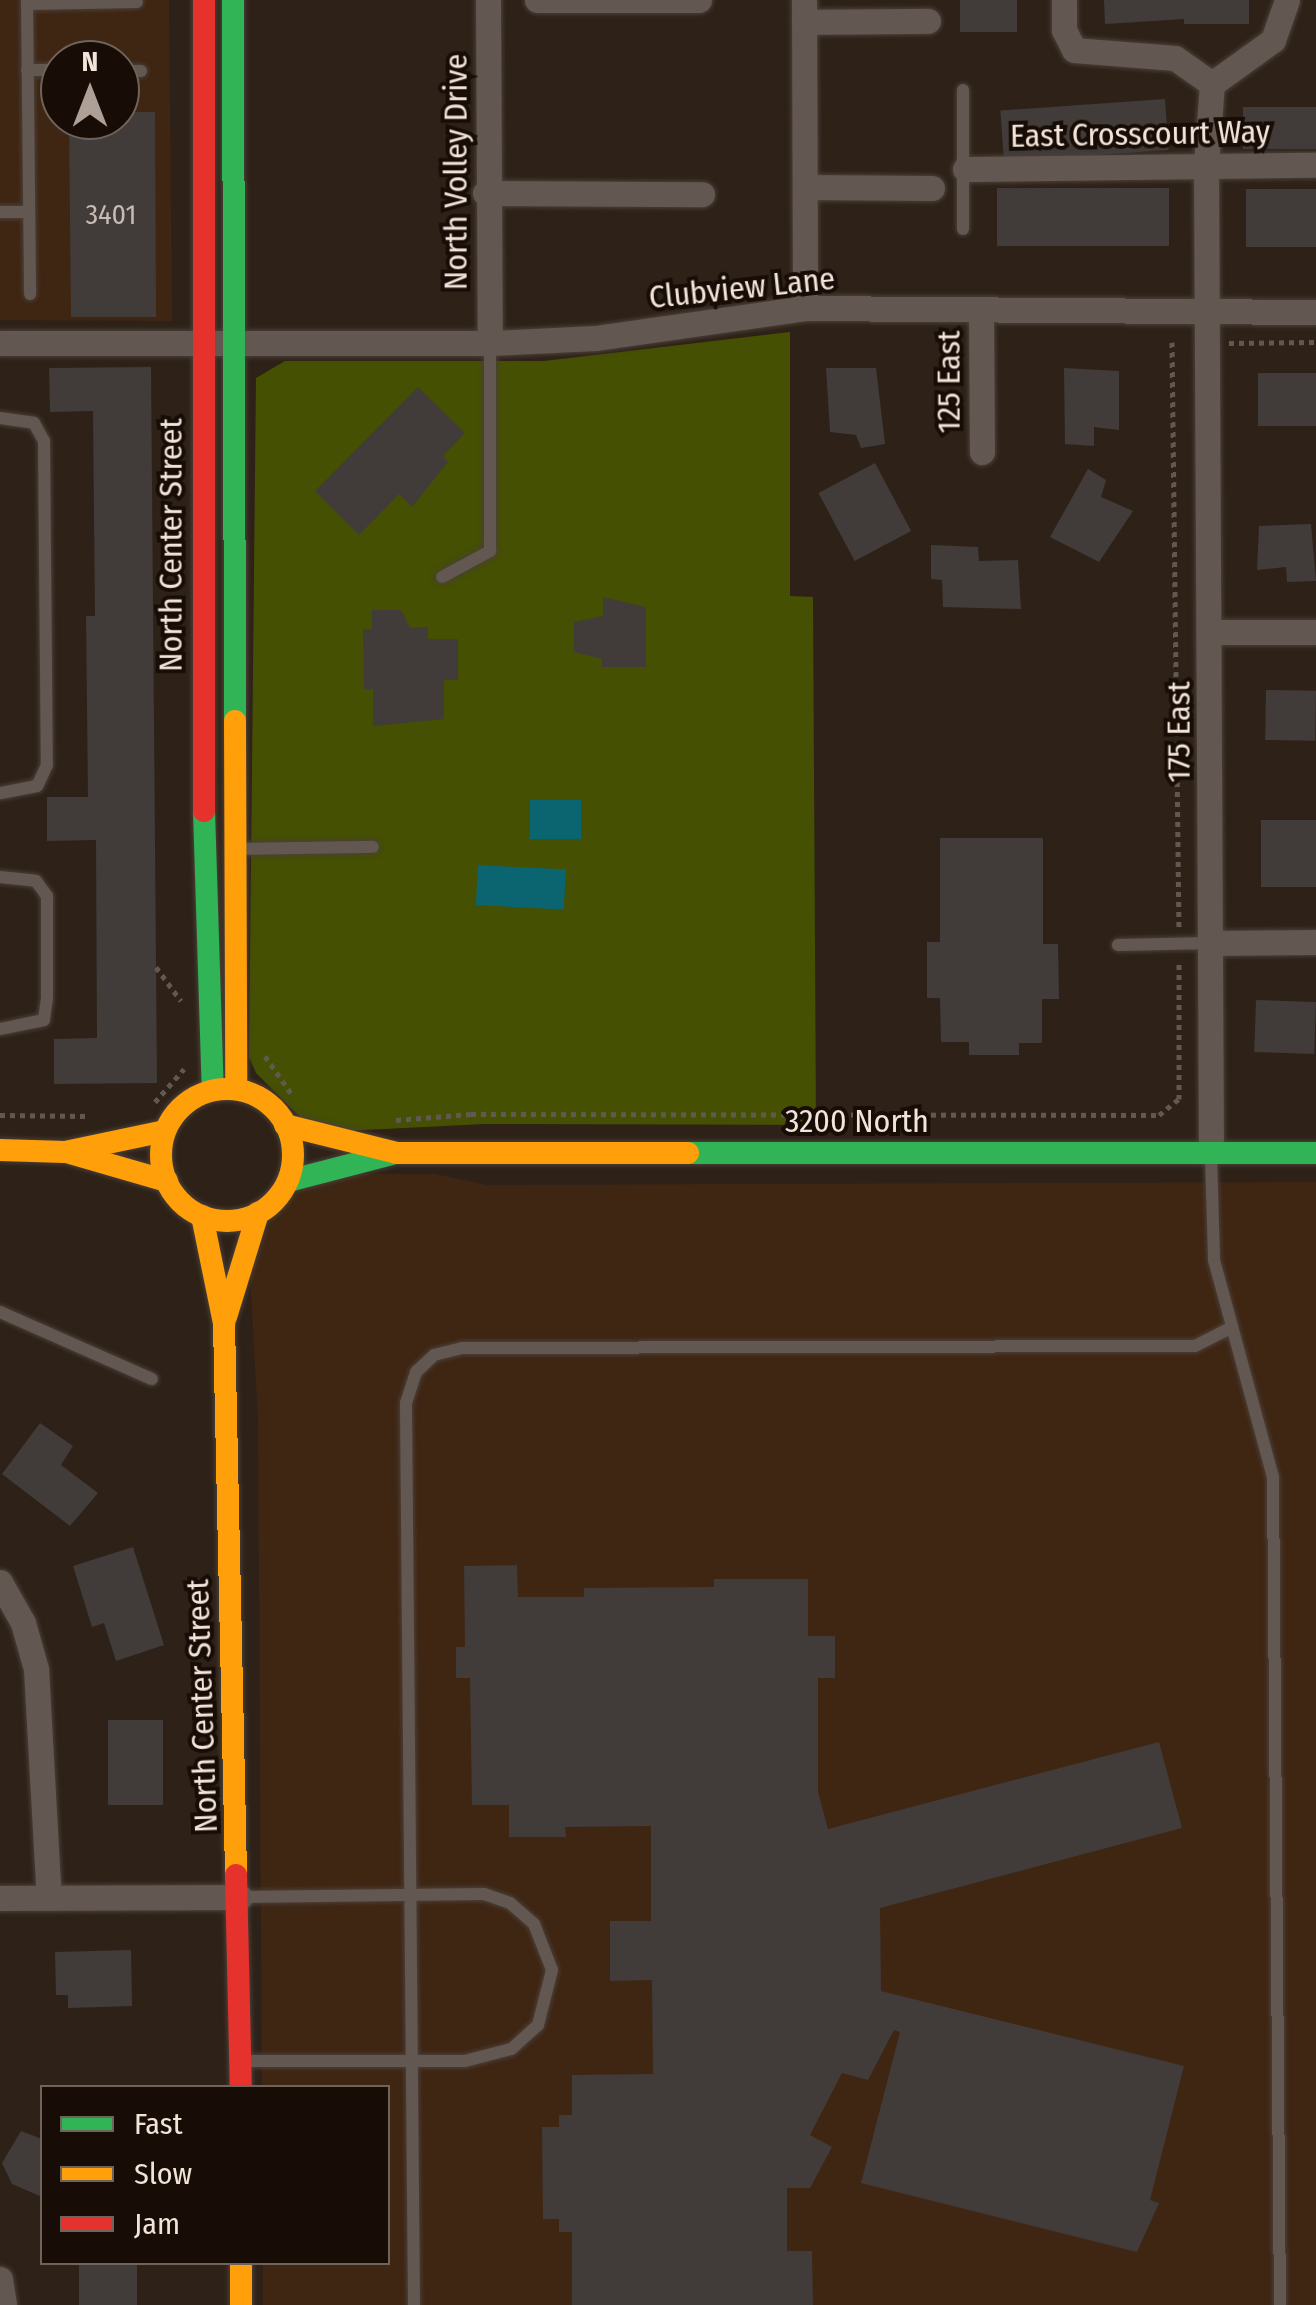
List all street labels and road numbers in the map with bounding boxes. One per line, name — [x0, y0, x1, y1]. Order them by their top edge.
street label: North Volley Drive — [437, 54, 475, 290]
street label: East Crosscourt Way — [1010, 113, 1270, 155]
street label: Clubview Lane — [647, 259, 837, 317]
street label: 125 East — [930, 330, 968, 434]
street label: North Center Street — [152, 418, 190, 672]
street label: 175 East — [1160, 681, 1198, 783]
street label: 3200 North — [785, 1102, 929, 1140]
street label: North Center Street — [178, 1579, 226, 1833]

